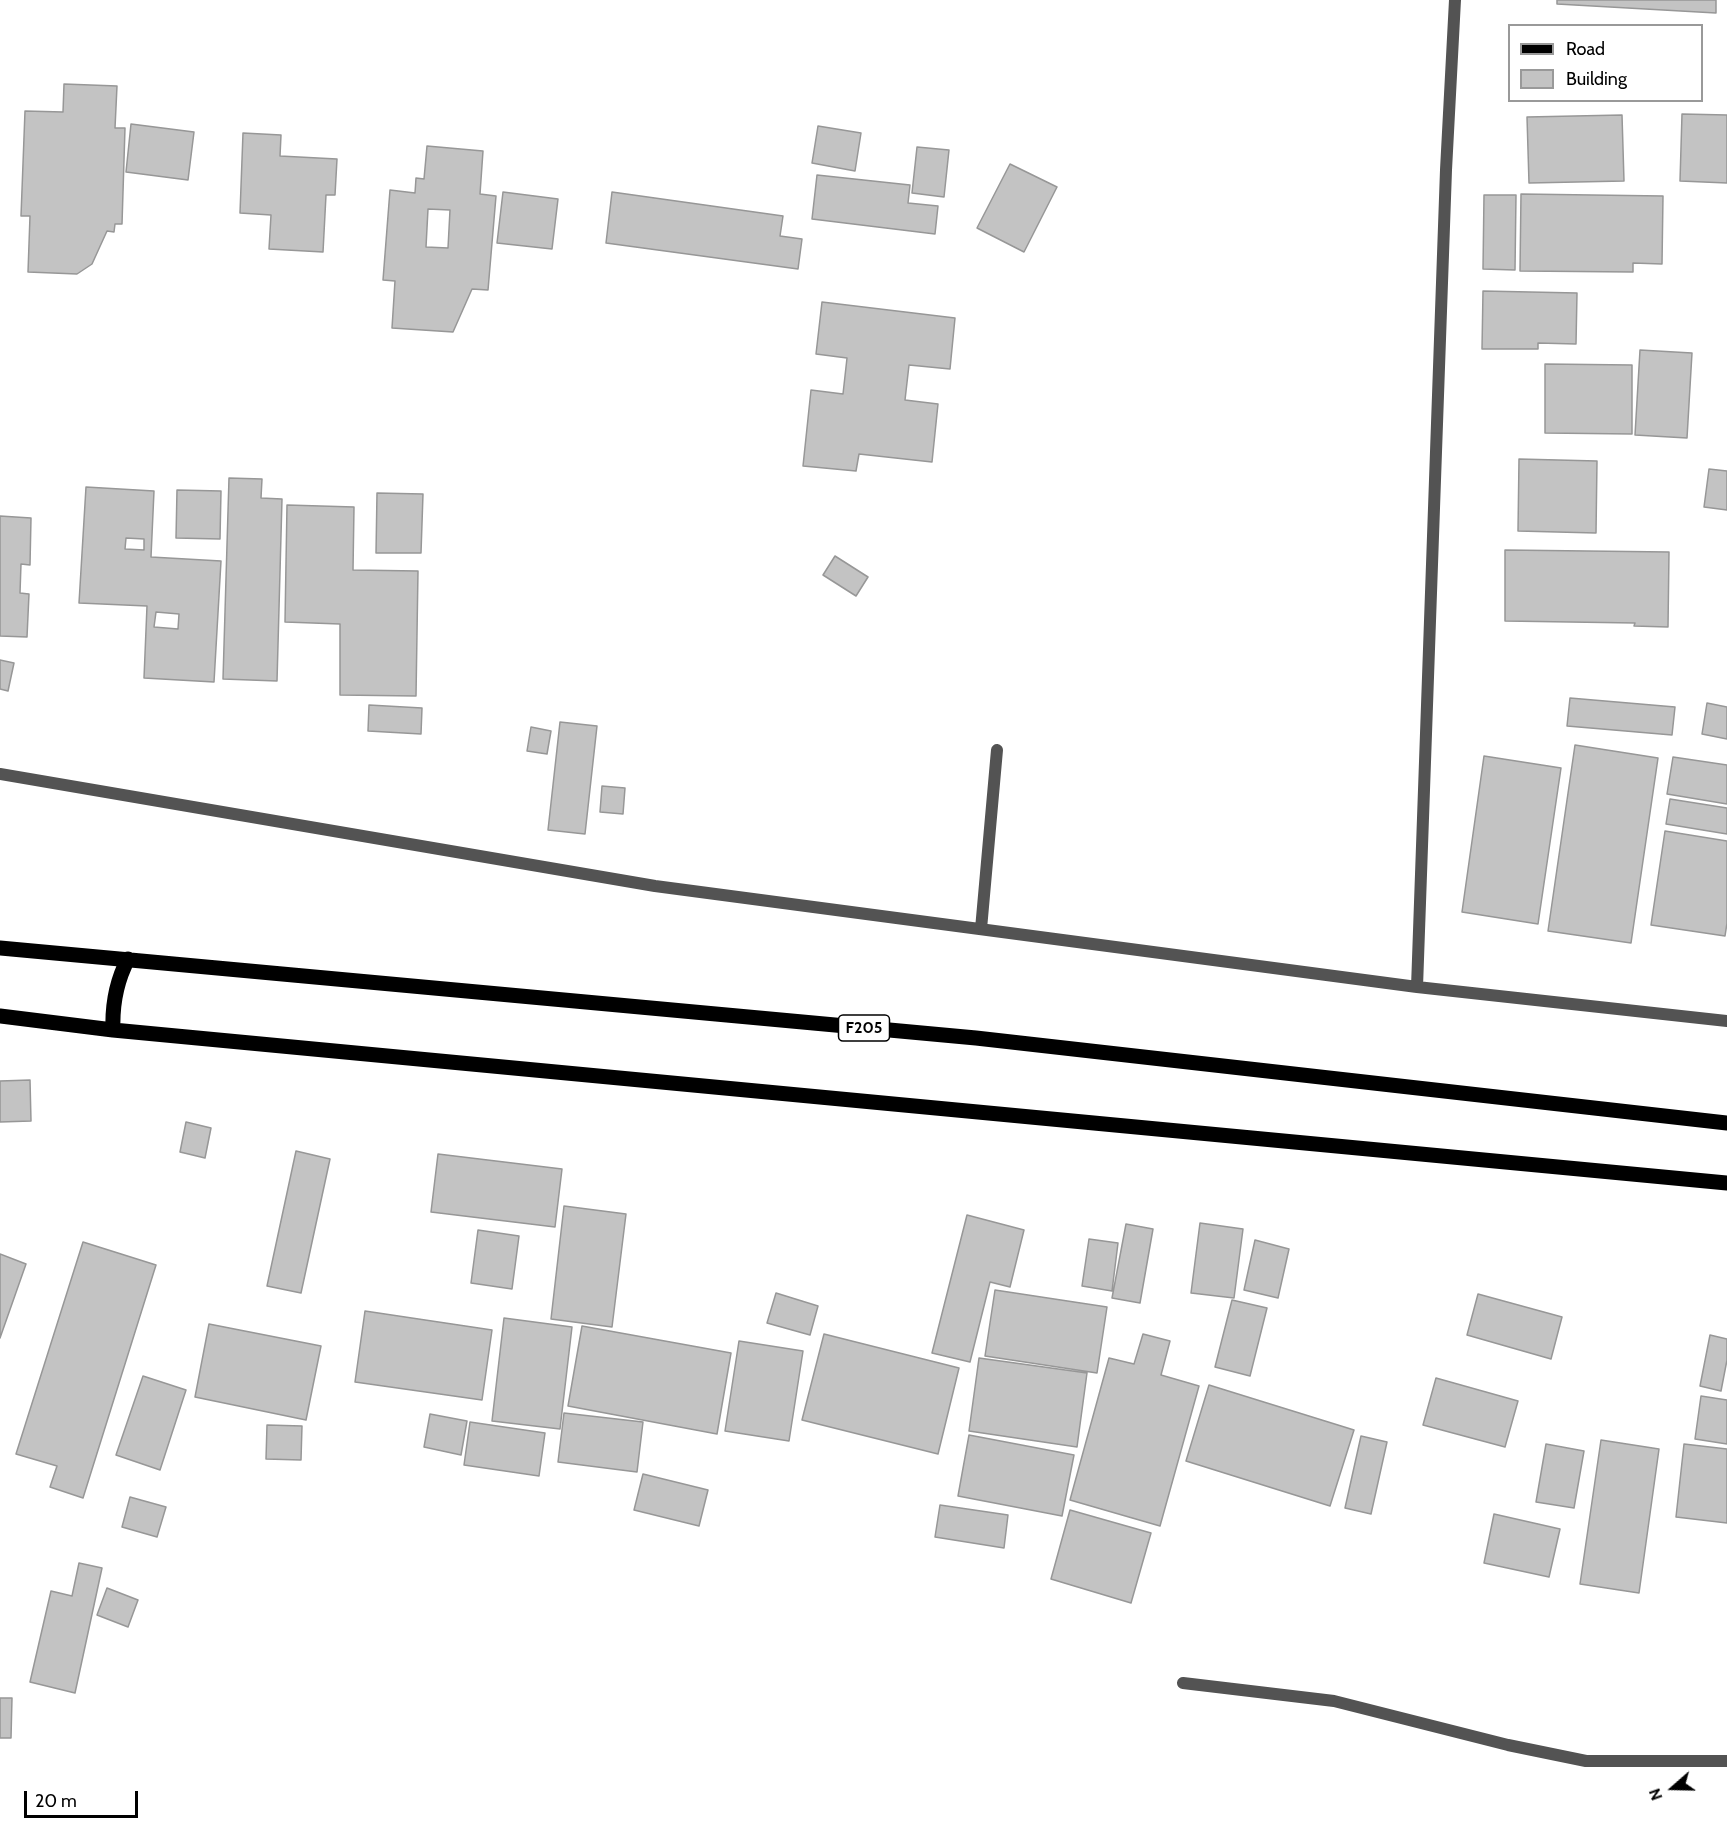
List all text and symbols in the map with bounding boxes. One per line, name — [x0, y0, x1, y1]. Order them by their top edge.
legend — [1508, 24, 1703, 102]
text: Road — [1566, 38, 1605, 60]
text: Building — [1566, 68, 1627, 90]
road number: F205 — [838, 1015, 890, 1041]
north arrow — [1643, 1758, 1703, 1818]
scale bar — [27, 1779, 141, 1817]
text: N — [1645, 1786, 1666, 1803]
text: 20 m — [35, 1790, 77, 1812]

